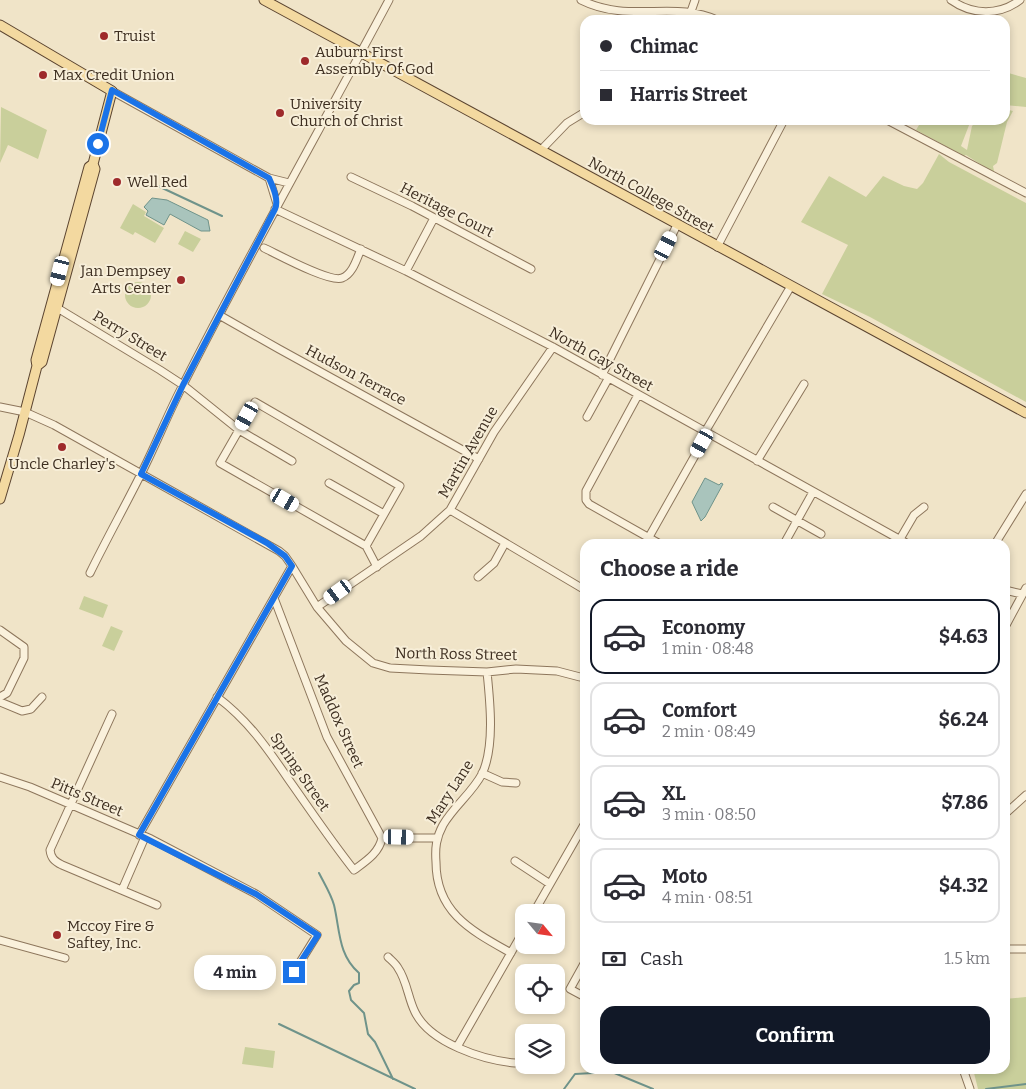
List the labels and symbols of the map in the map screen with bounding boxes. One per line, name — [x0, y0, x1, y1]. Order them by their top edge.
place label: Truist — [114, 27, 156, 45]
marker: Truist — [98, 30, 110, 42]
place label: Auburn First Assembly Of God — [315, 43, 434, 78]
marker: Auburn First Assembly Of God — [299, 55, 311, 67]
place label: Max Credit Union — [53, 66, 175, 84]
marker: Max Credit Union — [37, 69, 49, 81]
place label: University Church of Christ — [290, 95, 403, 130]
marker: University Church of Christ — [274, 107, 286, 119]
route start — [87, 133, 109, 155]
street label: North College Street — [585, 153, 718, 237]
place label: Well Red — [127, 173, 188, 191]
marker: Well Red — [111, 176, 123, 188]
street label: Heritage Court — [397, 179, 497, 242]
car — [652, 229, 679, 263]
car — [49, 255, 70, 287]
place label: Jan Dempsey Arts Center — [80, 262, 171, 297]
marker: Jan Dempsey Arts Center — [175, 274, 187, 286]
street label: Perry Street — [90, 307, 171, 365]
street label: North Gay Street — [546, 323, 657, 395]
street label: Hudson Terrace — [303, 341, 409, 409]
car — [233, 399, 260, 433]
street label: Martin Avenue — [434, 403, 502, 501]
car — [688, 426, 715, 460]
marker: Uncle Charley's — [56, 441, 68, 453]
place label: Uncle Charley's — [9, 455, 115, 473]
car — [268, 486, 301, 514]
car — [321, 577, 354, 607]
street label: North Ross Street — [395, 644, 518, 664]
street label: Maddox Street — [310, 671, 368, 771]
street label: Spring Street — [266, 729, 334, 815]
street label: Mary Lane — [423, 756, 477, 828]
street label: Pitts Street — [48, 774, 126, 820]
car — [383, 829, 414, 845]
north arrow — [515, 904, 565, 954]
place label: Mccoy Fire & Saftey, Inc. — [67, 917, 155, 952]
marker: Mccoy Fire & Saftey, Inc. — [51, 929, 63, 941]
callout: 4 min — [194, 954, 276, 990]
route end — [283, 961, 305, 983]

